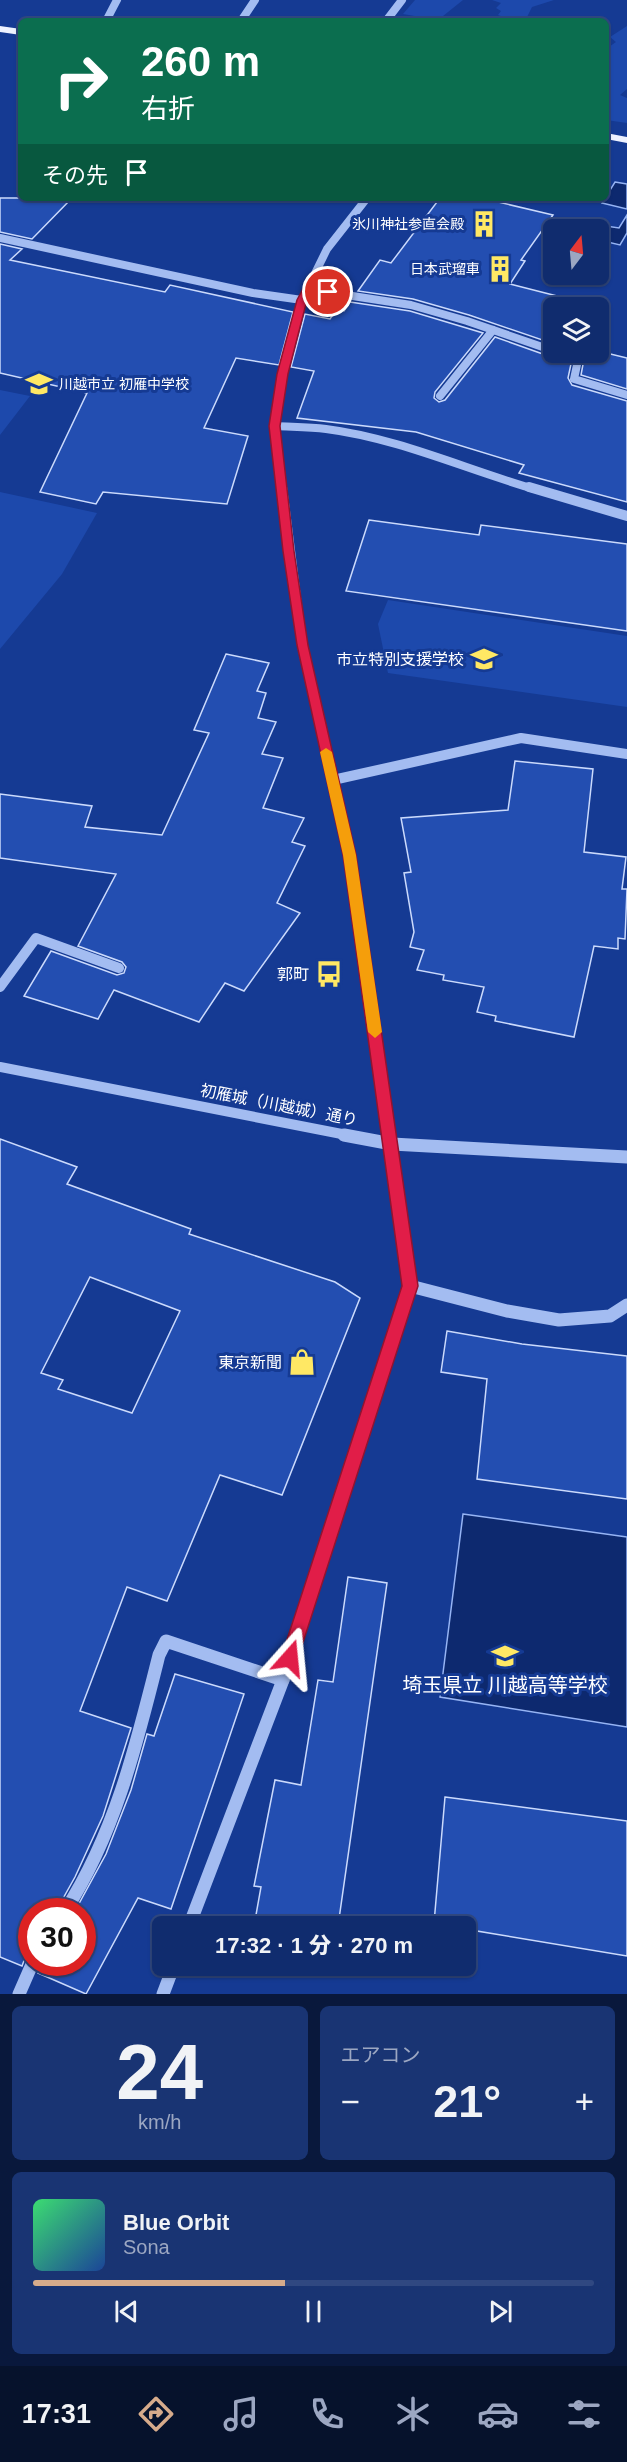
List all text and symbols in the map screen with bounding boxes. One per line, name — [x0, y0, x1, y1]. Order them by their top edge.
text: 260 m — [141, 38, 260, 85]
icon: right — [42, 42, 120, 120]
text: 右折 — [141, 94, 195, 124]
icon: arrive — [120, 156, 153, 189]
text: その先 — [42, 163, 108, 188]
building icon: 氷川神社参直会殿 — [469, 209, 499, 239]
place label: 氷川神社参直会殿 — [352, 216, 464, 232]
north arrow — [543, 219, 609, 285]
map controls — [543, 219, 609, 363]
building icon: 日本武瑠車 — [485, 254, 515, 284]
place label: 日本武瑠車 — [410, 261, 480, 277]
pin — [302, 266, 353, 317]
icon: arrive — [311, 275, 344, 308]
button: layers — [543, 297, 609, 363]
school or university icon: 川越市立 初雁中学校 — [24, 369, 54, 399]
place label: 川越市立 初雁中学校 — [59, 376, 189, 392]
school or university icon: 市立特別支援学校 — [469, 644, 499, 674]
place label: 市立特別支援学校 — [336, 651, 464, 668]
bus stop icon: 郭町 — [314, 959, 344, 989]
place label: 郭町 — [277, 966, 309, 983]
street label: 初雁城（川越城）通り — [199, 1081, 359, 1129]
shop icon: 東京新聞 — [287, 1347, 317, 1377]
place label: 東京新聞 — [218, 1354, 282, 1371]
position arrow — [258, 1626, 322, 1690]
school or university icon: 埼玉県立 川越高等学校 — [490, 1641, 520, 1671]
place label: 埼玉県立 川越高等学校 — [402, 1674, 608, 1696]
speed limit sign: 30 — [18, 1898, 96, 1976]
text: 17:32 · 1 分 · 270 m — [215, 1933, 413, 1958]
text: 24 — [116, 2028, 203, 2116]
text: エアコン — [341, 2044, 421, 2066]
text: 21° — [433, 2076, 501, 2127]
text: − — [341, 2083, 360, 2120]
text: + — [575, 2083, 594, 2120]
text: km/h — [138, 2111, 181, 2133]
text: Blue Orbit — [123, 2210, 229, 2235]
text: Sona — [123, 2236, 170, 2258]
icon: previous — [110, 2295, 143, 2328]
icon: pause — [297, 2295, 330, 2328]
icon: next — [484, 2295, 517, 2328]
icon: directions — [135, 2393, 177, 2435]
icon: music — [220, 2393, 262, 2435]
icon: phone — [306, 2393, 348, 2435]
icon: climate — [392, 2393, 434, 2435]
icon: car — [477, 2393, 519, 2435]
icon: filters — [563, 2393, 605, 2435]
text: 17:31 — [22, 2399, 91, 2429]

